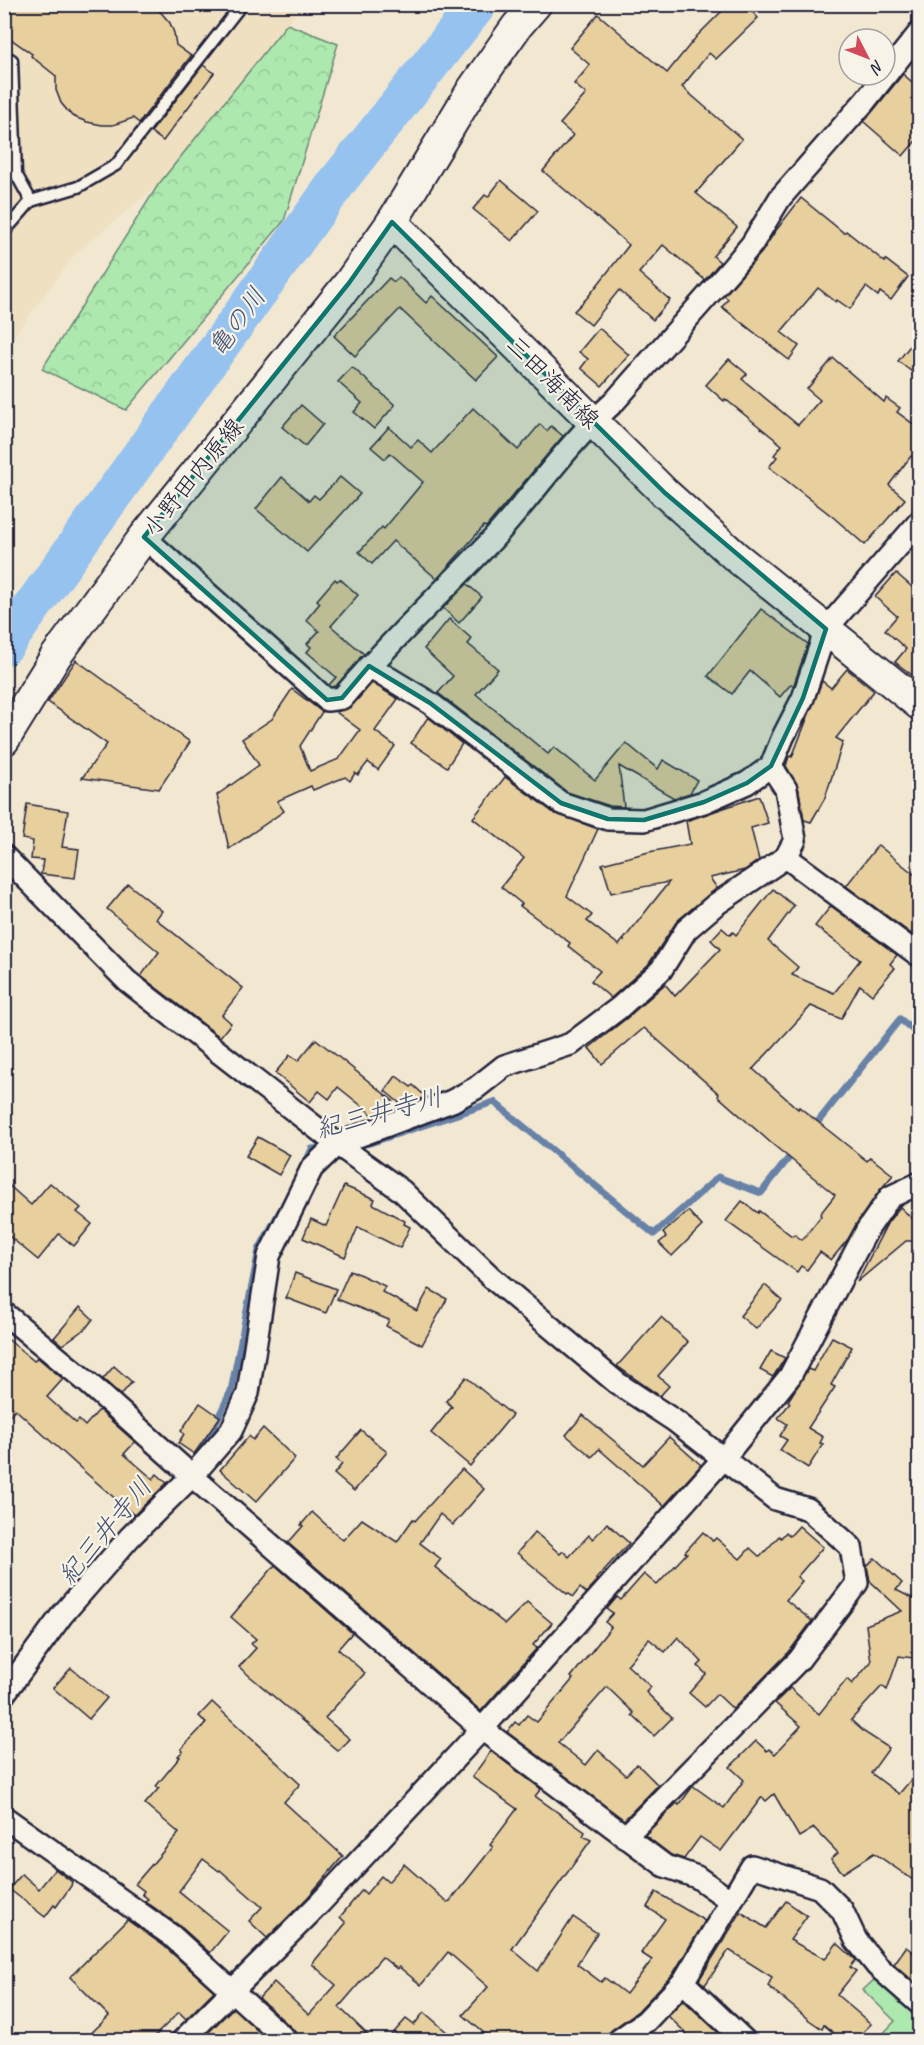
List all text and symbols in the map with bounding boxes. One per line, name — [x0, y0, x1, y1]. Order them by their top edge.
north arrow — [837, 27, 897, 87]
text: N — [865, 56, 888, 79]
water label: 亀の川 — [201, 281, 273, 363]
street label: 三田海南線 — [500, 329, 606, 435]
street label: 小野田内原線 — [136, 412, 250, 542]
water label: 紀三井寺川 — [312, 1080, 446, 1146]
water label: 紀三井寺川 — [51, 1471, 159, 1591]

